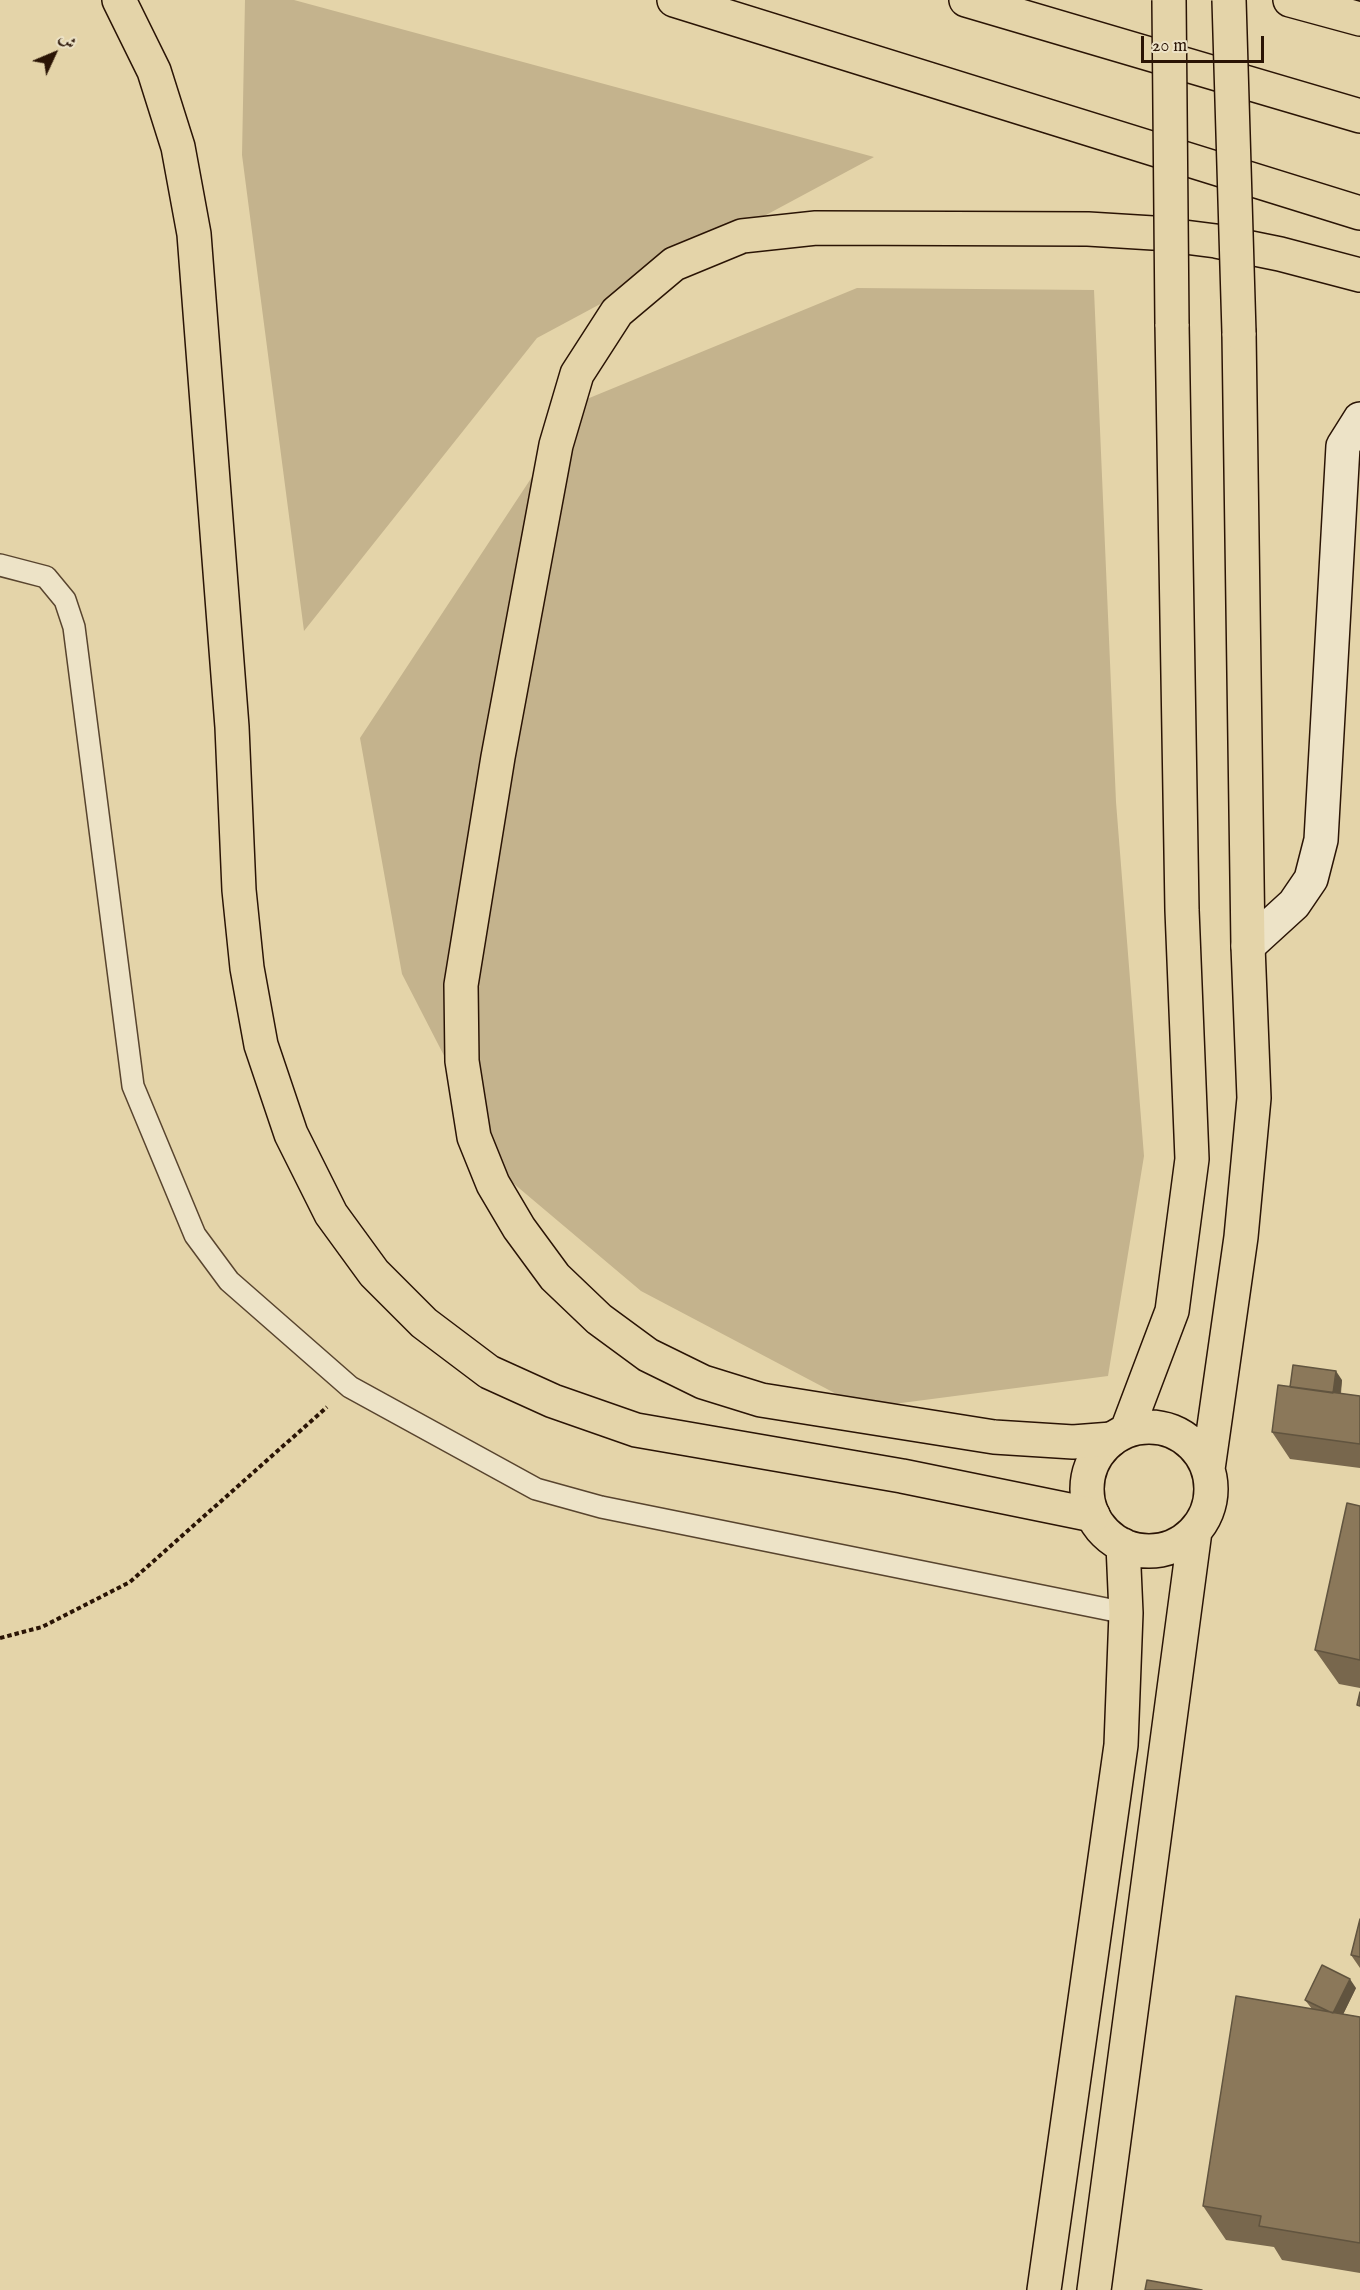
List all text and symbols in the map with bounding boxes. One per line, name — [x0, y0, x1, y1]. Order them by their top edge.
north arrow — [24, 24, 84, 84]
scale bar — [1144, 24, 1267, 62]
text: ش — [54, 29, 80, 54]
text: 20 m — [1152, 35, 1187, 58]

